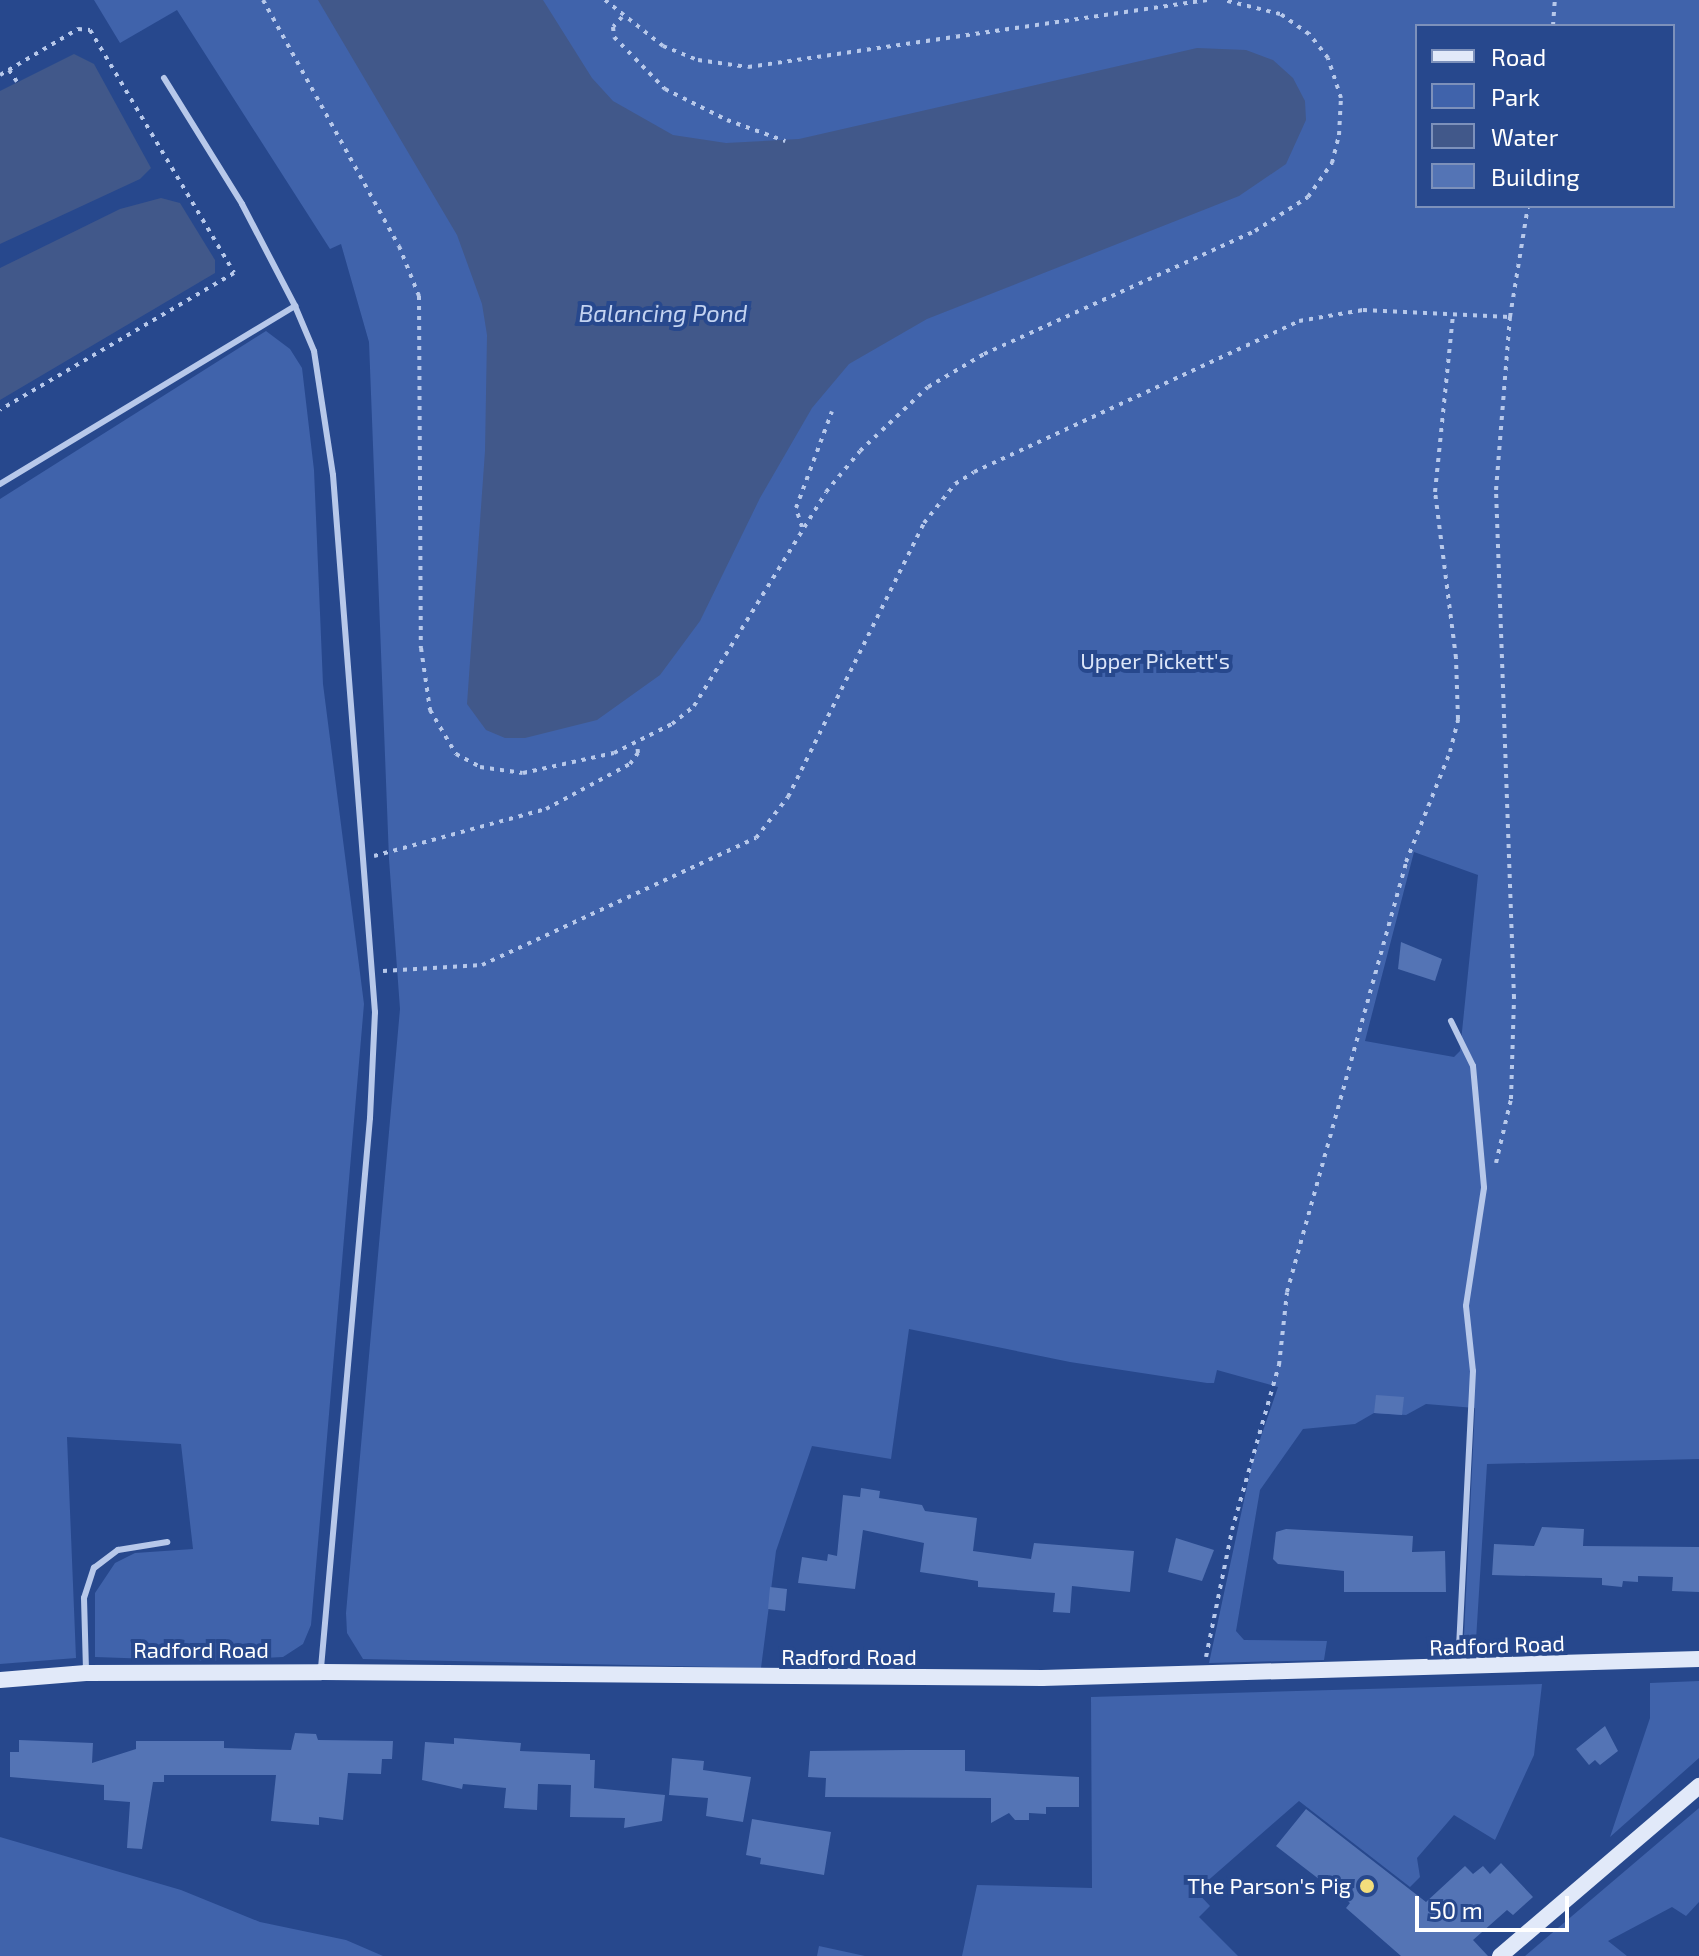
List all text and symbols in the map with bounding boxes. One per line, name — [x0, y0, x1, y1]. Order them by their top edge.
legend — [1415, 24, 1675, 208]
text: Road — [1491, 42, 1546, 71]
text: Park — [1491, 82, 1540, 111]
text: Water — [1491, 122, 1558, 151]
text: Building — [1491, 162, 1580, 191]
water label: Balancing Pond — [578, 299, 748, 327]
park label: Upper Pickett's — [1080, 648, 1230, 674]
street label: Radford Road — [1429, 1629, 1565, 1661]
street label: Radford Road — [133, 1637, 269, 1663]
street label: Radford Road — [781, 1644, 917, 1670]
place label: The Parson's Pig — [1187, 1873, 1351, 1899]
marker: The Parson's Pig — [1358, 1877, 1376, 1895]
scale bar — [1419, 1880, 1573, 1930]
text: 50 m — [1429, 1895, 1483, 1924]

